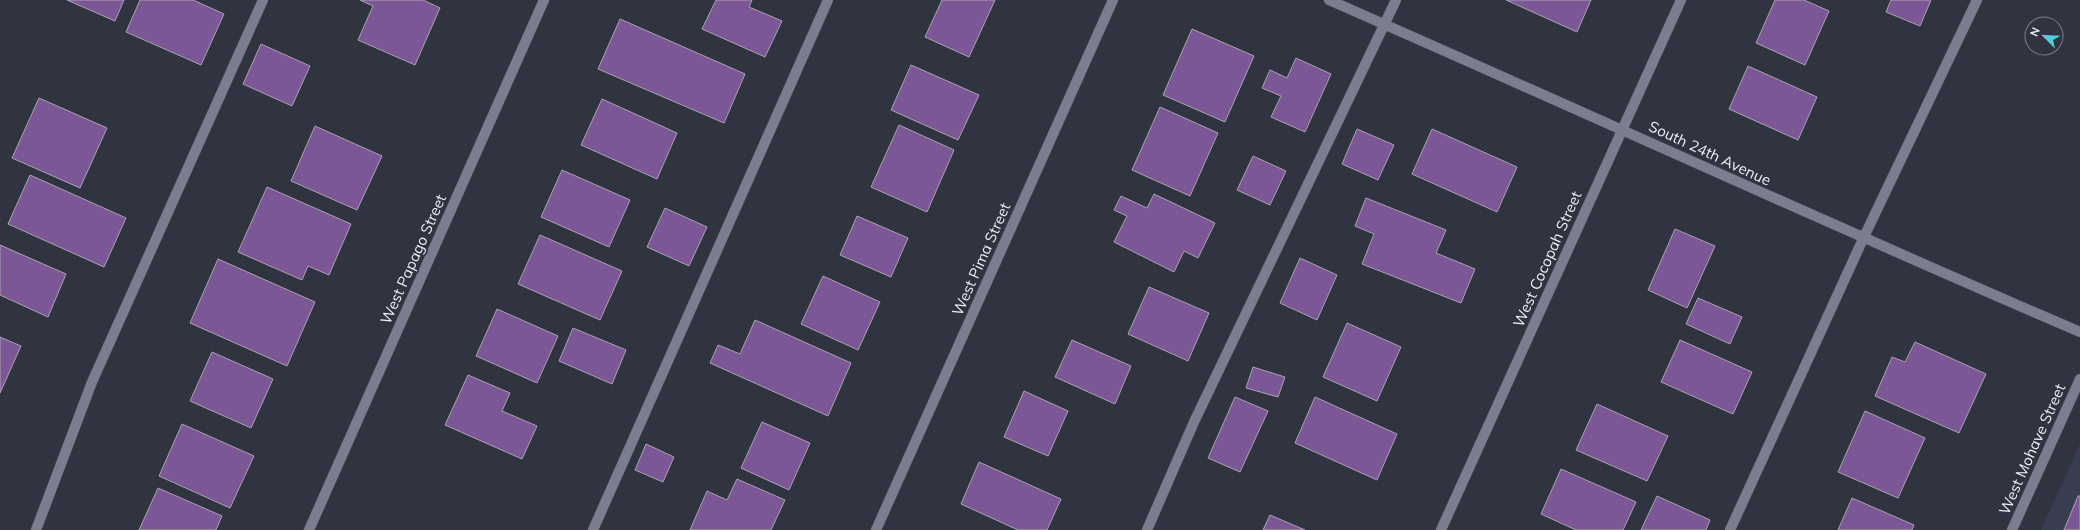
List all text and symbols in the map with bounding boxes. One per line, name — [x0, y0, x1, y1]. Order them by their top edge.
north arrow — [2024, 16, 2064, 56]
text: N — [2027, 25, 2043, 39]
street label: South 24th Avenue — [1646, 116, 1774, 190]
street label: West Cocopah Street — [1508, 188, 1586, 330]
street label: West Papago Street — [376, 191, 450, 327]
street label: West Pima Street — [948, 200, 1014, 318]
street label: West Mohave Street — [1995, 381, 2069, 517]

